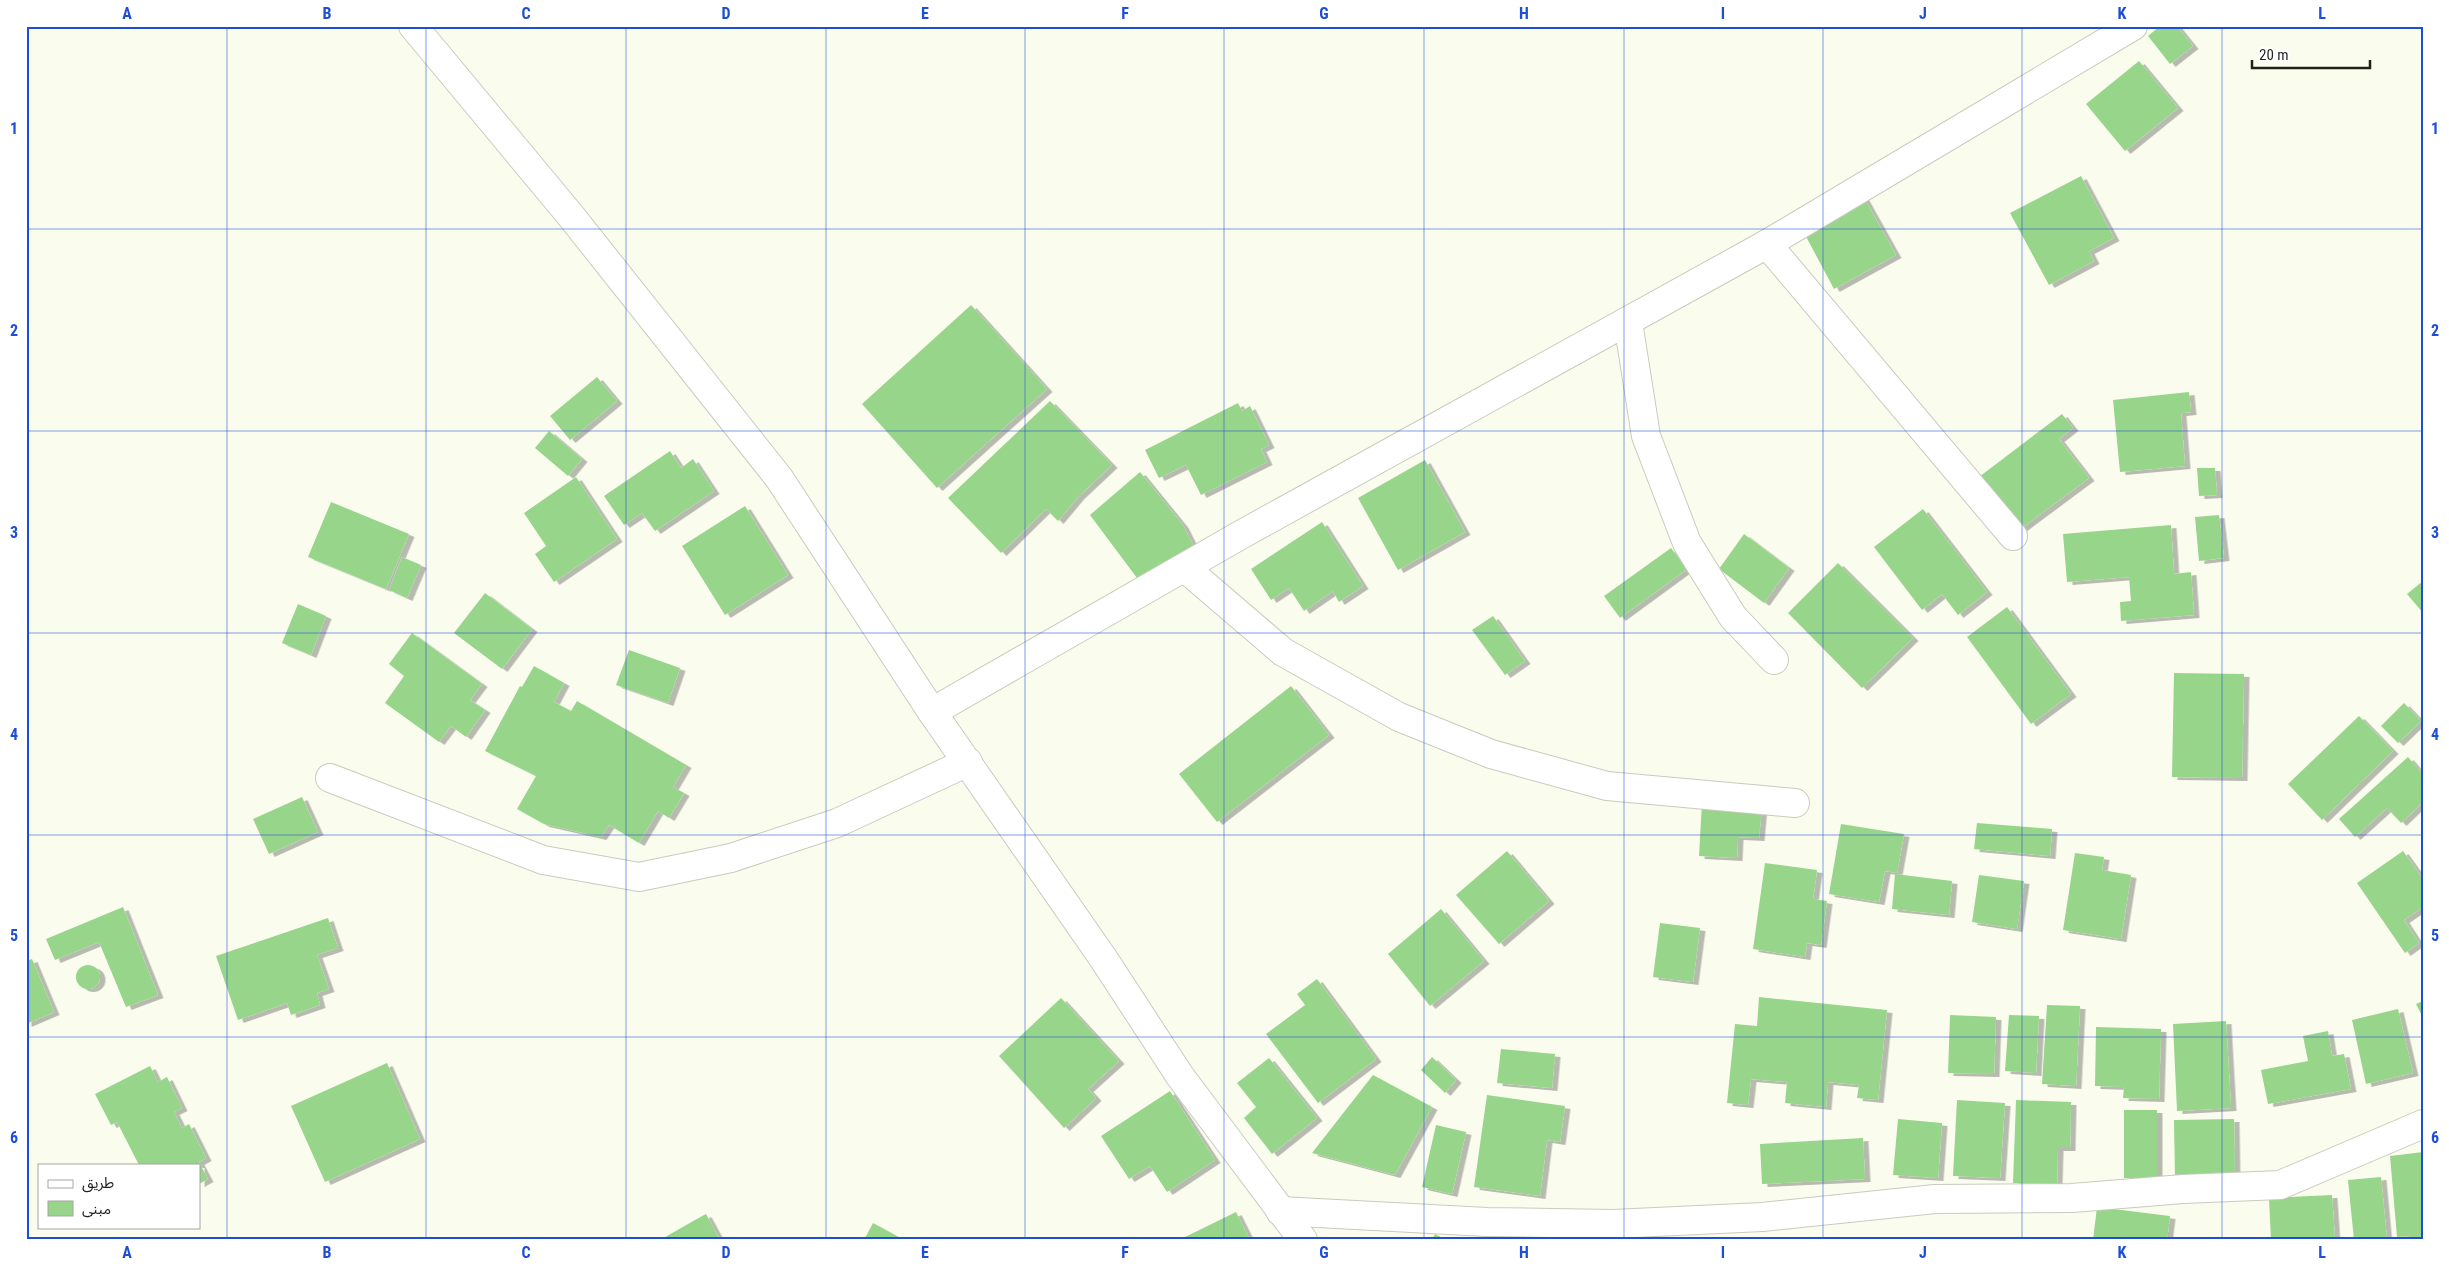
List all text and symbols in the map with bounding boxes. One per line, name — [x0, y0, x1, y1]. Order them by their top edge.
text: A — [122, 4, 132, 23]
text: B — [323, 4, 332, 23]
text: C — [521, 4, 531, 23]
text: D — [721, 4, 731, 23]
text: E — [921, 4, 929, 23]
text: F — [1121, 4, 1129, 23]
text: G — [1319, 4, 1329, 23]
text: H — [1519, 4, 1529, 23]
text: I — [1721, 4, 1725, 23]
text: J — [1919, 4, 1927, 23]
text: K — [2118, 4, 2127, 23]
text: L — [2318, 4, 2326, 23]
scale bar — [2252, 38, 2369, 70]
text: 20 m — [2259, 46, 2289, 64]
text: 1 — [10, 119, 18, 138]
text: 1 — [2431, 119, 2439, 138]
text: 2 — [10, 321, 18, 340]
text: 2 — [2431, 321, 2439, 340]
text: 3 — [10, 523, 18, 542]
text: 3 — [2431, 523, 2439, 542]
text: 4 — [10, 725, 18, 744]
text: 4 — [2431, 725, 2439, 744]
text: 5 — [10, 926, 18, 945]
text: 5 — [2431, 926, 2439, 945]
text: 6 — [10, 1128, 18, 1147]
text: 6 — [2431, 1128, 2439, 1147]
legend — [38, 1164, 200, 1228]
text: طريق — [82, 1174, 114, 1193]
text: مبنى — [82, 1200, 111, 1218]
text: A — [122, 1243, 132, 1262]
text: B — [323, 1243, 332, 1262]
text: C — [521, 1243, 531, 1262]
text: D — [721, 1243, 731, 1262]
text: E — [921, 1243, 929, 1262]
text: F — [1121, 1243, 1129, 1262]
text: G — [1319, 1243, 1329, 1262]
text: H — [1519, 1243, 1529, 1262]
text: I — [1721, 1243, 1725, 1262]
text: J — [1919, 1243, 1927, 1262]
text: K — [2118, 1243, 2127, 1262]
text: L — [2318, 1243, 2326, 1262]

